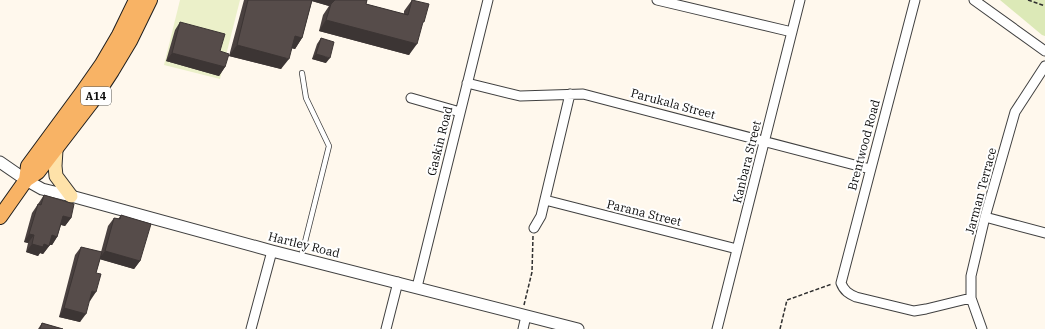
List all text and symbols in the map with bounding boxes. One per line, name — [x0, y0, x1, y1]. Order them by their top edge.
street label: Parukala Street — [629, 85, 717, 122]
road number: A14 — [81, 87, 111, 105]
street label: Brentwood Road — [844, 98, 883, 192]
street label: Gaskin Road — [424, 105, 455, 177]
street label: Kanbara Street — [729, 119, 764, 205]
street label: Jarman Terrace — [962, 146, 999, 236]
street label: Parana Street — [605, 196, 683, 229]
street label: Hartley Road — [267, 228, 342, 261]

